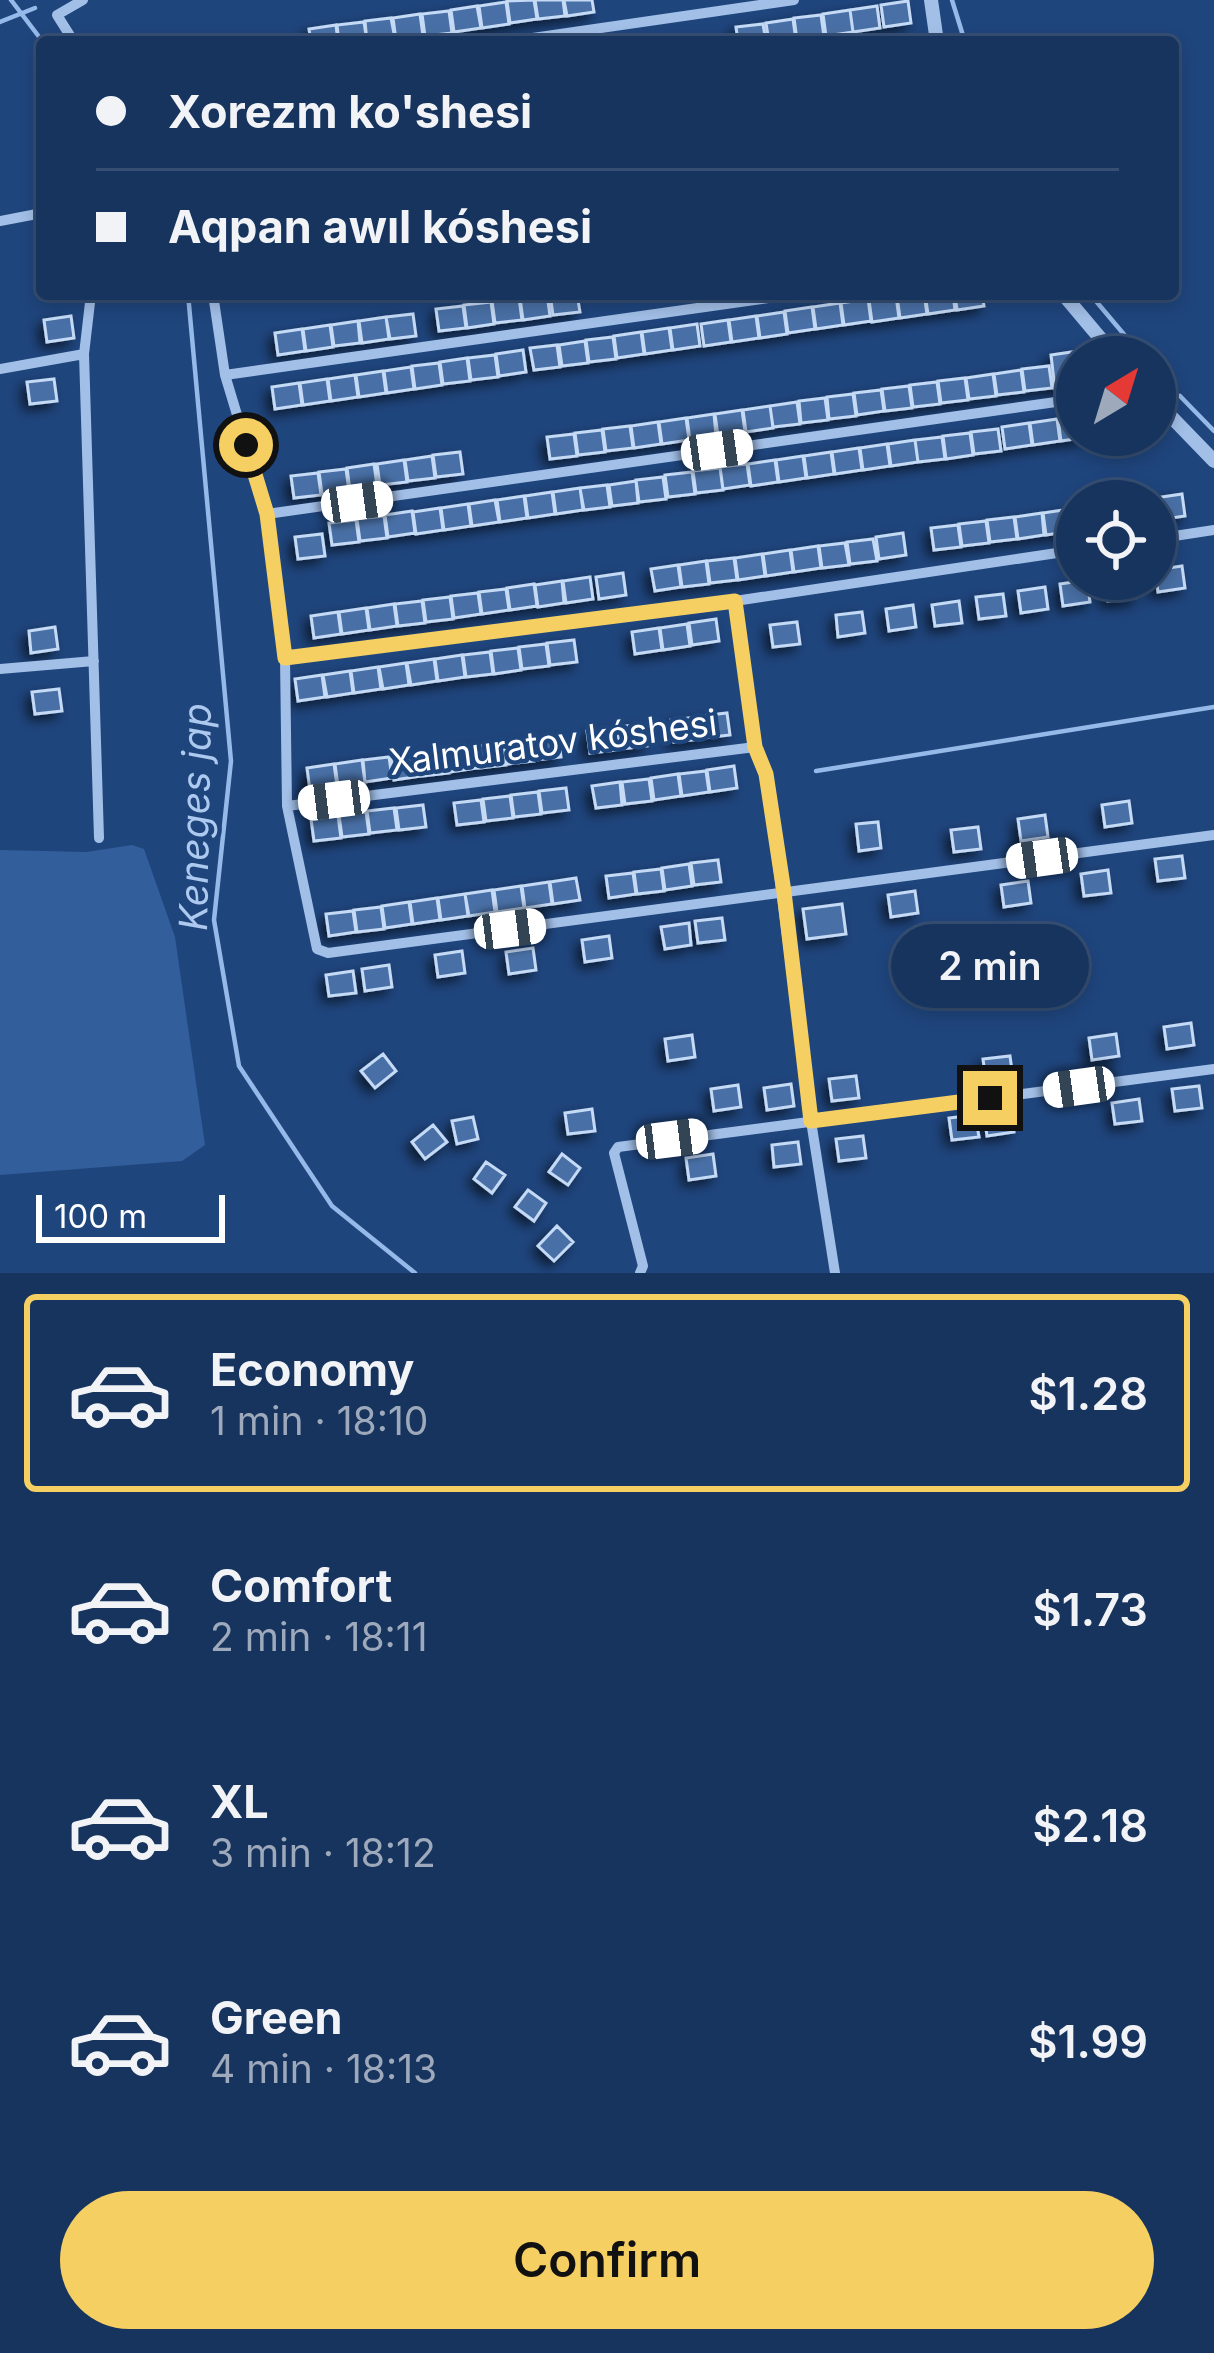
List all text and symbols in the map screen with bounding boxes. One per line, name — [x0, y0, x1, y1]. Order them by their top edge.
text: Xorezm ko'shesi — [168, 84, 532, 139]
text: Aqpan awıl kóshesi — [168, 199, 592, 254]
north arrow — [1056, 336, 1176, 456]
map controls — [1056, 336, 1176, 600]
route start — [219, 418, 273, 472]
car — [679, 427, 755, 473]
car — [319, 479, 395, 525]
button: locate — [1056, 480, 1176, 600]
street label: Xalmuratov kóshesi — [386, 700, 720, 784]
water label: Keneges jap — [169, 703, 220, 931]
car — [296, 778, 372, 822]
car — [1004, 835, 1080, 881]
car — [472, 907, 548, 951]
callout: 2 min — [891, 924, 1089, 1008]
text: 2 min — [938, 942, 1042, 989]
car — [1041, 1064, 1117, 1110]
route end — [963, 1071, 1017, 1125]
car — [634, 1117, 710, 1161]
scale bar — [36, 1189, 225, 1242]
text: 100 m — [54, 1196, 147, 1236]
icon: car — [66, 1339, 174, 1447]
text: Economy — [210, 1342, 414, 1397]
text: $1.28 — [1029, 1366, 1148, 1421]
text: 1 min · 18:10 — [210, 1397, 428, 1444]
icon: car — [66, 1555, 174, 1663]
text: Comfort — [210, 1558, 392, 1613]
text: $1.73 — [1033, 1582, 1148, 1637]
text: 2 min · 18:11 — [210, 1613, 428, 1660]
icon: car — [66, 1771, 174, 1879]
text: XL — [210, 1774, 269, 1829]
text: $2.18 — [1033, 1798, 1148, 1853]
text: 3 min · 18:12 — [210, 1829, 436, 1876]
icon: car — [66, 1987, 174, 2095]
text: Green — [210, 1990, 343, 2045]
text: $1.99 — [1028, 2014, 1148, 2069]
text: 4 min · 18:13 — [210, 2045, 437, 2092]
button: Confirm — [60, 2191, 1154, 2329]

